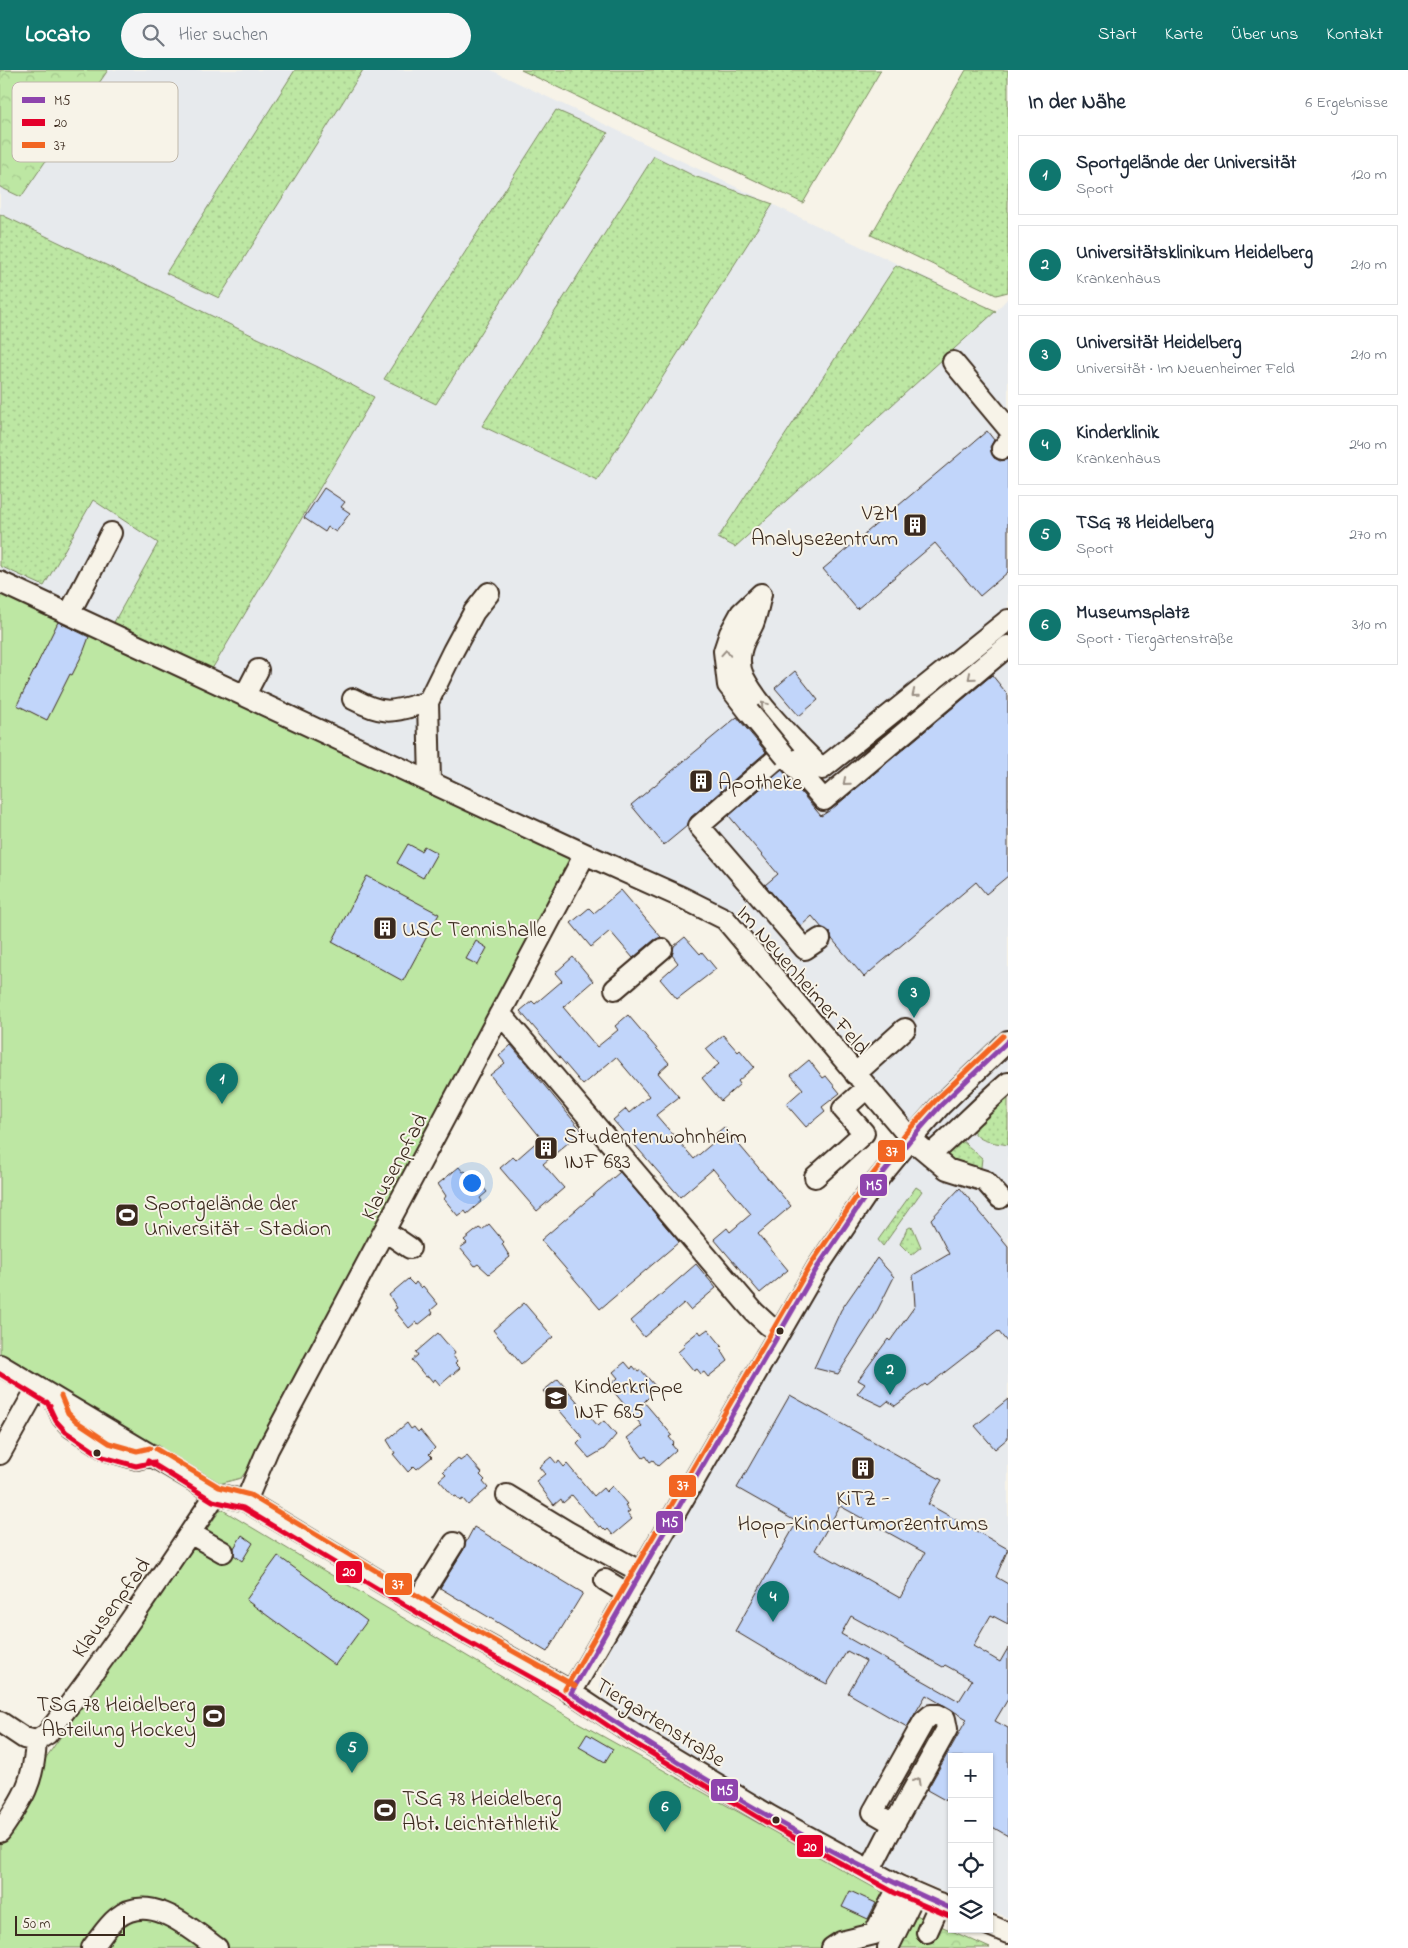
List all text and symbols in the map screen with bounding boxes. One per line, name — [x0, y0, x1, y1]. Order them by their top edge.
search box — [121, 13, 471, 58]
text: Locato — [25, 18, 91, 53]
icon: search — [139, 21, 167, 49]
text: Hier suchen — [179, 22, 268, 49]
text: Start — [1098, 22, 1137, 48]
text: Karte — [1165, 22, 1203, 48]
text: Über uns — [1231, 22, 1298, 48]
text: Kontakt — [1326, 22, 1383, 48]
legend — [12, 82, 178, 162]
text: In der Nähe — [1028, 88, 1126, 118]
text: M5 — [54, 91, 71, 112]
text: 6 Ergebnisse — [1305, 91, 1388, 115]
text: 20 — [54, 113, 67, 134]
text: 37 — [54, 136, 66, 157]
text: Sportgelände der Universität — [1076, 150, 1296, 177]
text: 1 — [1042, 163, 1048, 187]
text: 120 m — [1351, 163, 1387, 187]
text: Sport — [1076, 177, 1114, 201]
text: Universitätsklinikum Heidelberg — [1076, 240, 1313, 267]
text: 2 — [1041, 253, 1049, 277]
text: 210 m — [1351, 253, 1387, 277]
text: Krankenhaus — [1076, 267, 1161, 291]
text: Universität Heidelberg — [1076, 330, 1242, 357]
text: 3 — [1042, 343, 1048, 367]
text: 210 m — [1351, 343, 1387, 367]
text: Universität · Im Neuenheimer Feld — [1076, 357, 1295, 381]
text: Kinderklinik — [1076, 420, 1159, 447]
text: 4 — [1042, 433, 1048, 457]
text: 240 m — [1349, 433, 1387, 457]
text: Krankenhaus — [1076, 447, 1161, 471]
place label: VZM Analysezentrum — [751, 499, 898, 557]
text: TSG 78 Heidelberg — [1076, 510, 1214, 537]
building icon: VZM Analysezentrum — [902, 512, 928, 538]
text: 5 — [1040, 523, 1050, 547]
text: 270 m — [1349, 523, 1387, 547]
text: Sport — [1076, 537, 1114, 561]
text: Museumsplatz — [1076, 600, 1189, 627]
text: 6 — [1041, 613, 1049, 637]
text: 310 m — [1352, 613, 1387, 637]
text: Sport · Tiergartenstraße — [1076, 627, 1233, 651]
one-way arrow — [720, 648, 731, 656]
one-way arrow — [967, 672, 976, 681]
one-way arrow — [912, 689, 921, 697]
one-way arrow — [760, 702, 769, 711]
building icon: Apotheke — [688, 768, 714, 794]
place label: Apotheke — [718, 768, 802, 800]
one-way arrow — [843, 776, 852, 785]
street label: Im Neuenheimer Feld — [728, 899, 876, 1063]
building icon: USC Tennishalle — [372, 915, 398, 941]
place label: USC Tennishalle — [402, 915, 547, 947]
pin: 3 — [898, 977, 930, 1018]
pin: 1 — [206, 1063, 238, 1104]
street label: Klausenpfad — [354, 1108, 437, 1227]
place label: Studentenwohnheim INF 683 — [564, 1122, 747, 1179]
building icon: Studentenwohnheim INF 683 — [533, 1135, 559, 1161]
line badge: 37 — [877, 1139, 906, 1163]
text: 37 — [885, 1142, 898, 1163]
your location — [459, 1170, 485, 1196]
line badge: M5 — [859, 1173, 888, 1197]
text: M5 — [866, 1176, 882, 1197]
place label: Sportgelände der Universität - Stadion — [144, 1189, 331, 1246]
sports icon: Sportgelände der Universität - Stadion — [114, 1202, 140, 1228]
unlabelled marker — [775, 1326, 785, 1336]
pin: 2 — [874, 1354, 906, 1395]
place label: Kinderkrippe INF 685 — [574, 1372, 683, 1429]
school or university icon: Kinderkrippe INF 685 — [543, 1385, 569, 1411]
unlabelled marker — [92, 1448, 102, 1458]
building icon: KiTZ - Hopp-Kindertumorzentrums — [850, 1455, 876, 1481]
line badge: 37 — [668, 1474, 697, 1498]
text: 37 — [676, 1476, 689, 1497]
place label: KiTZ - Hopp-Kindertumorzentrums — [737, 1484, 989, 1541]
line badge: M5 — [655, 1510, 684, 1534]
text: M5 — [662, 1513, 678, 1534]
street label: Klausenpfad — [65, 1552, 160, 1666]
line badge: 20 — [335, 1560, 363, 1584]
text: 20 — [341, 1562, 356, 1583]
line badge: 37 — [384, 1572, 413, 1596]
text: 37 — [391, 1575, 404, 1596]
pin: 4 — [757, 1581, 789, 1622]
street label: Tiergartenstraße — [587, 1671, 731, 1777]
place label: TSG 78 Heidelberg Abteilung Hockey — [36, 1690, 196, 1748]
sports icon: TSG 78 Heidelberg Abteilung Hockey — [201, 1703, 227, 1729]
pin: 5 — [336, 1732, 368, 1773]
map controls — [948, 1753, 993, 1933]
button: + — [948, 1753, 993, 1798]
one-way arrow — [911, 1777, 921, 1786]
line badge: M5 — [710, 1778, 739, 1802]
text: M5 — [717, 1781, 733, 1802]
place label: TSG 78 Heidelberg Abt. Leichtathletik — [402, 1784, 562, 1841]
pin: 6 — [649, 1791, 681, 1832]
sports icon: TSG 78 Heidelberg Abt. Leichtathletik — [372, 1797, 398, 1823]
button: − — [948, 1798, 993, 1843]
unlabelled marker — [771, 1815, 781, 1825]
line badge: 20 — [796, 1834, 824, 1858]
text: 20 — [802, 1837, 817, 1858]
button: locate — [948, 1843, 993, 1888]
button: layers — [948, 1888, 993, 1933]
scale bar — [15, 1913, 125, 1936]
text: 50 m — [22, 1914, 50, 1935]

